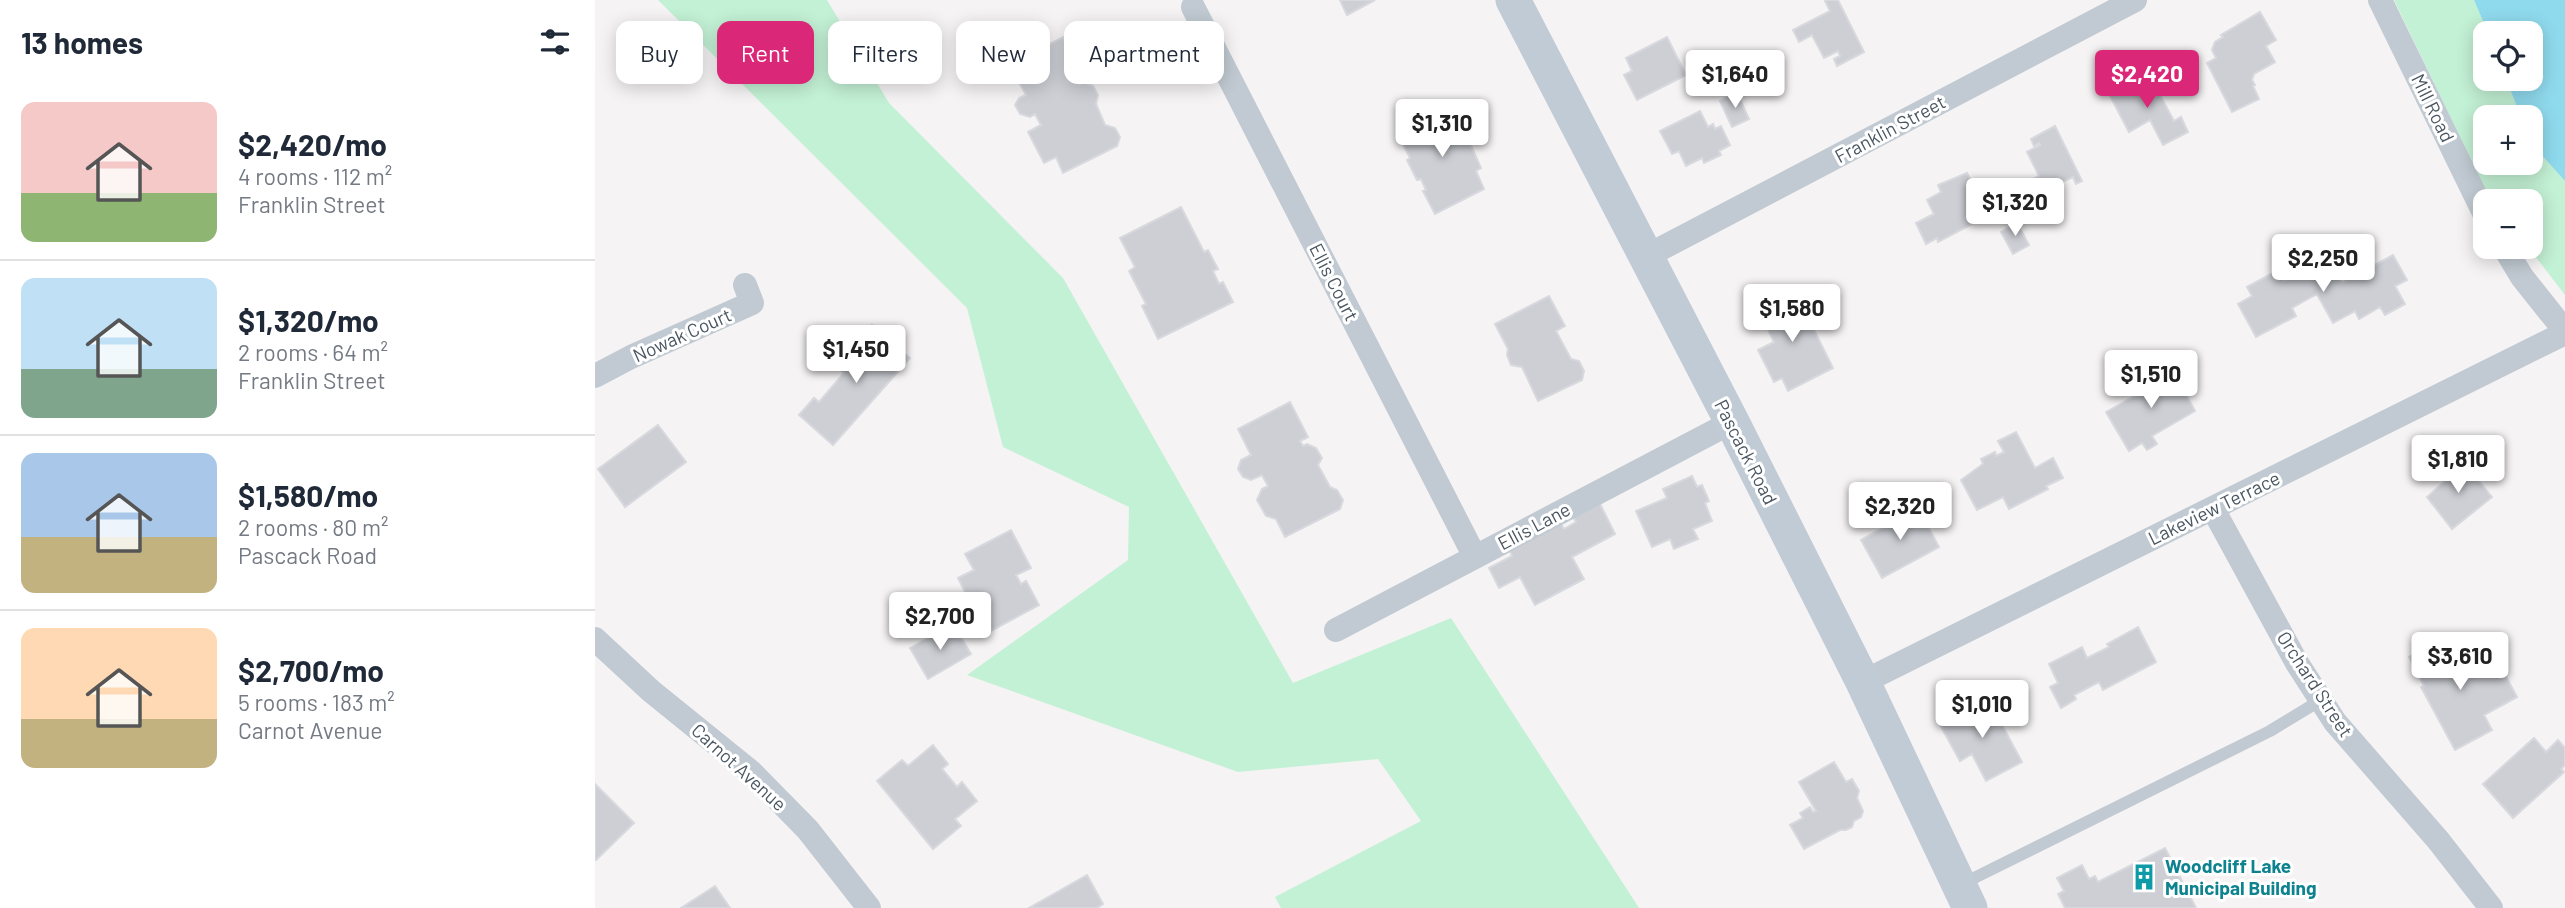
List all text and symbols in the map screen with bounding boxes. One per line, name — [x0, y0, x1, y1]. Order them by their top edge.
chip: Buy — [616, 21, 703, 84]
chip: Rent — [717, 21, 814, 84]
chip: Filters — [828, 21, 942, 84]
chip: New — [956, 21, 1050, 84]
chip: Apartment — [1064, 21, 1224, 84]
map controls — [2473, 21, 2543, 259]
button: locate — [2473, 21, 2543, 91]
icon: filters — [536, 23, 574, 61]
text: 13 homes — [21, 24, 143, 60]
pin: $1,640 — [1678, 50, 1792, 110]
pin: $2,420 — [2090, 50, 2204, 110]
text: $1,640 — [1702, 59, 1768, 87]
text: $2,420 — [2111, 59, 2183, 87]
street label: Mill Road — [2407, 70, 2460, 146]
street label: Franklin Street — [1830, 90, 1949, 167]
pin: $1,310 — [1385, 100, 1499, 159]
button: + — [2473, 105, 2543, 175]
text: $1,310 — [1412, 108, 1473, 136]
text: $2,420/mo — [238, 126, 387, 162]
icon: home — [77, 130, 161, 214]
text: 4 rooms · 112 m² — [238, 162, 392, 190]
pin: $1,320 — [1958, 178, 2072, 238]
text: $1,320 — [1982, 187, 2048, 215]
button: − — [2473, 189, 2543, 259]
text: Franklin Street — [238, 190, 386, 218]
pin: $2,250 — [2266, 234, 2380, 294]
street label: Ellis Court — [1305, 239, 1364, 324]
text: $2,250 — [2288, 243, 2358, 271]
pin: $1,580 — [1735, 284, 1849, 344]
text: $1,580 — [1759, 293, 1825, 321]
text: $1,320/mo — [238, 302, 379, 338]
street label: Nowak Court — [629, 303, 735, 367]
icon: home — [77, 306, 161, 390]
pin: $1,450 — [799, 326, 913, 385]
text: $1,450 — [823, 334, 889, 362]
text: 2 rooms · 64 m² — [238, 338, 388, 366]
pin: $1,510 — [2094, 350, 2208, 410]
text: $1,510 — [2121, 359, 2181, 387]
text: Franklin Street — [238, 366, 386, 394]
street label: Pascack Road — [1710, 395, 1783, 508]
pin: $1,810 — [2401, 435, 2515, 495]
text: $1,810 — [2428, 444, 2488, 472]
street label: Lakeview Terrace — [2144, 466, 2283, 549]
text: $1,580/mo — [238, 477, 378, 513]
icon: home — [77, 481, 161, 565]
pin: $2,320 — [1843, 482, 1957, 542]
text: $2,320 — [1865, 491, 1935, 519]
street label: Ellis Lane — [1494, 497, 1574, 554]
text: 2 rooms · 80 m² — [238, 513, 388, 541]
text: Pascack Road — [238, 541, 377, 569]
pin: $2,700 — [883, 592, 997, 652]
text: $2,700 — [905, 601, 975, 629]
street label: Orchard Street — [2273, 627, 2358, 741]
pin: $3,610 — [2403, 632, 2517, 692]
text: $3,610 — [2427, 641, 2493, 669]
text: $2,700/mo — [238, 652, 384, 688]
icon: home — [77, 656, 161, 740]
pin: $1,010 — [1925, 680, 2039, 740]
text: 5 rooms · 183 m² — [238, 688, 395, 716]
text: $1,010 — [1952, 689, 2012, 717]
text: Carnot Avenue — [238, 716, 383, 744]
street label: Carnot Avenue — [687, 718, 791, 815]
place label: Woodcliff Lake Municipal Building — [2165, 854, 2317, 899]
building icon: Woodcliff Lake Municipal Building — [2129, 862, 2159, 892]

